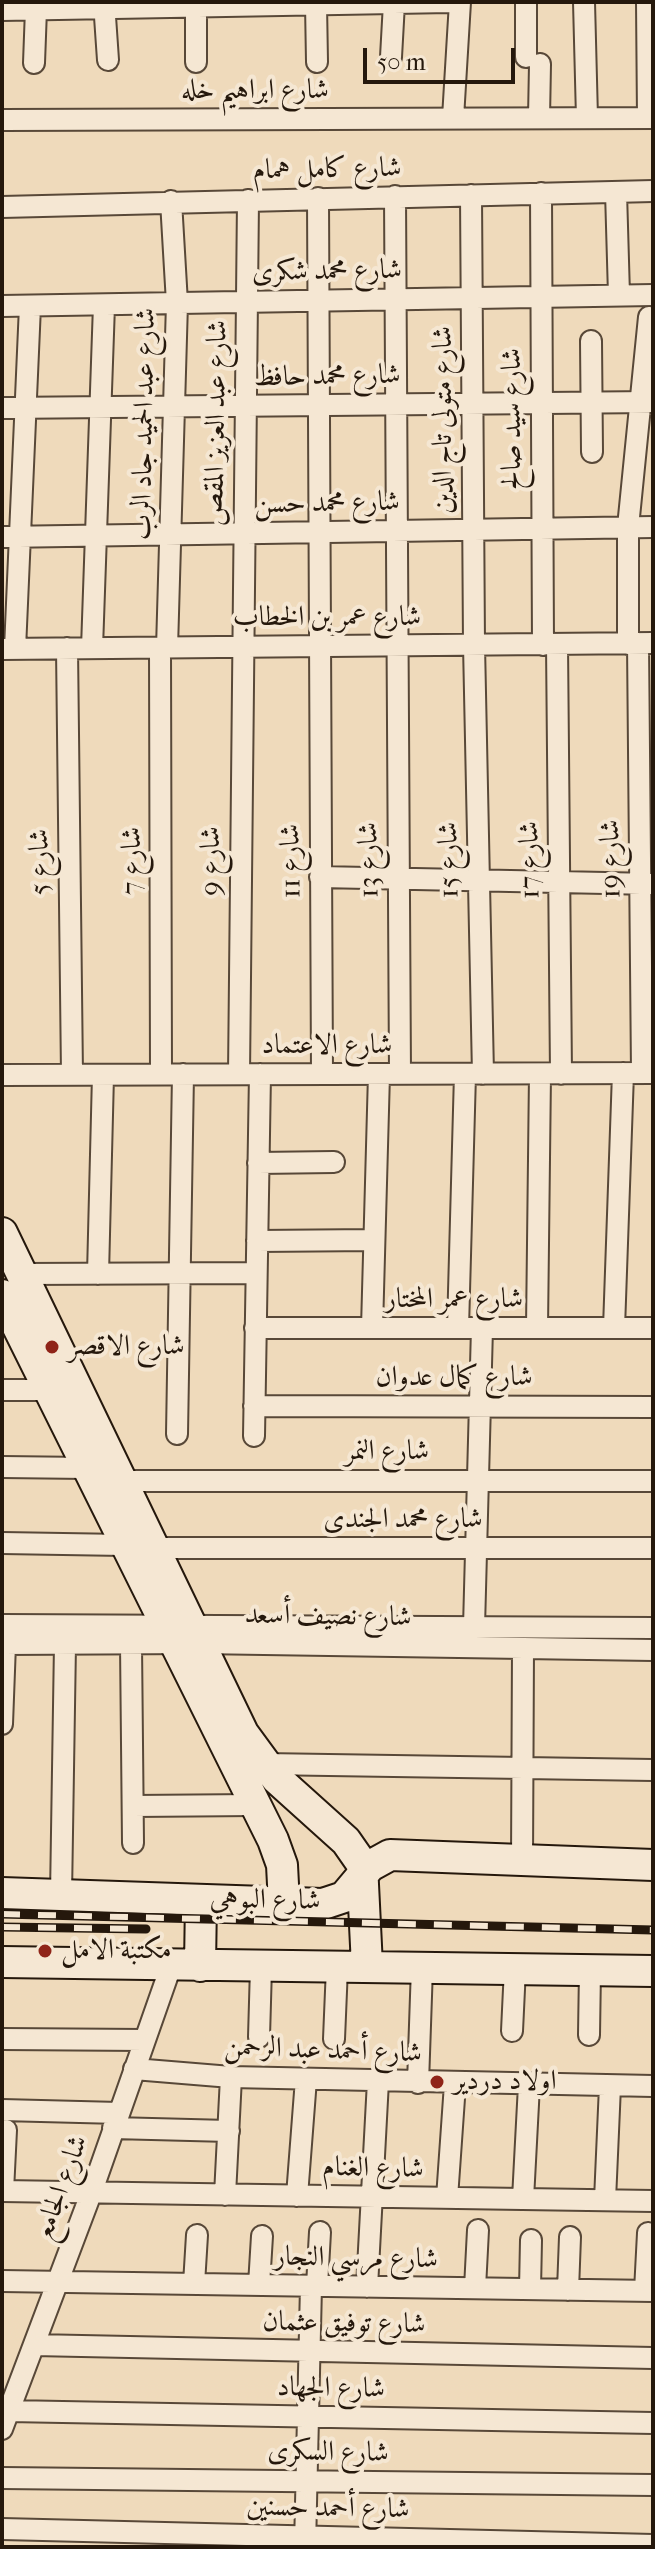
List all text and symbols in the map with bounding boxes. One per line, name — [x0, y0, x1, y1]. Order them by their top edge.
scale bar — [367, 32, 519, 82]
text: 50 m — [377, 48, 426, 76]
street label: شارع ابراهيم خله — [181, 74, 329, 108]
street label: شارع كامل همام — [252, 152, 402, 188]
street label: شارع محمد شكرى — [252, 254, 402, 290]
street label: شارع عبد الحميد جاد الرب — [126, 308, 164, 540]
street label: شارع عبد العزيز المقص — [198, 320, 236, 526]
street label: شارع متولى تاج الدين — [427, 326, 461, 514]
street label: شارع سيد صالح — [496, 348, 530, 490]
street label: شارع محمد حافظ — [253, 359, 401, 395]
street label: شارع محمد حسن — [254, 486, 400, 522]
street label: شارع عمر بن الخطاب — [233, 601, 421, 635]
street label: شارع 19 — [595, 819, 629, 899]
street label: شارع 15 — [433, 821, 467, 899]
street label: شارع 17 — [514, 821, 548, 899]
street label: شارع 13 — [353, 822, 387, 898]
street label: شارع 11 — [275, 823, 309, 899]
street label: شارع 9 — [195, 826, 229, 896]
street label: شارع 7 — [116, 827, 150, 895]
street label: شارع 5 — [24, 828, 58, 896]
street label: شارع الاعتماد — [262, 1029, 392, 1063]
street label: شارع عمر المختار — [385, 1283, 523, 1317]
place label: شارع الاقصر — [68, 1330, 185, 1364]
marker: شارع الاقصر — [43, 1338, 61, 1356]
street label: شارع كمال عدوان — [375, 1361, 533, 1395]
street label: شارع النمر — [345, 1435, 429, 1469]
street label: شارع محمد الجندى — [323, 1503, 483, 1537]
street label: شارع نصيف أسعد — [244, 1599, 412, 1635]
street label: شارع البوهي — [209, 1883, 321, 1919]
place label: مكتبة الامل — [61, 1934, 172, 1968]
marker: مكتبة الامل — [36, 1942, 54, 1960]
street label: شارع أحمد عبد الرحمن — [223, 2031, 423, 2071]
place label: اولاد دردير — [453, 2065, 557, 2099]
marker: اولاد دردير — [428, 2073, 446, 2091]
street label: شارع الجامع — [27, 2131, 97, 2245]
street label: شارع الغنام — [322, 2151, 424, 2187]
street label: شارع مرسي النجار — [274, 2241, 438, 2277]
street label: شارع توفيق عثمان — [262, 2306, 426, 2342]
street label: شارع الجهاد — [277, 2371, 385, 2407]
street label: شارع السكرى — [267, 2435, 389, 2471]
street label: شارع أحمد حسنين — [246, 2491, 410, 2527]

